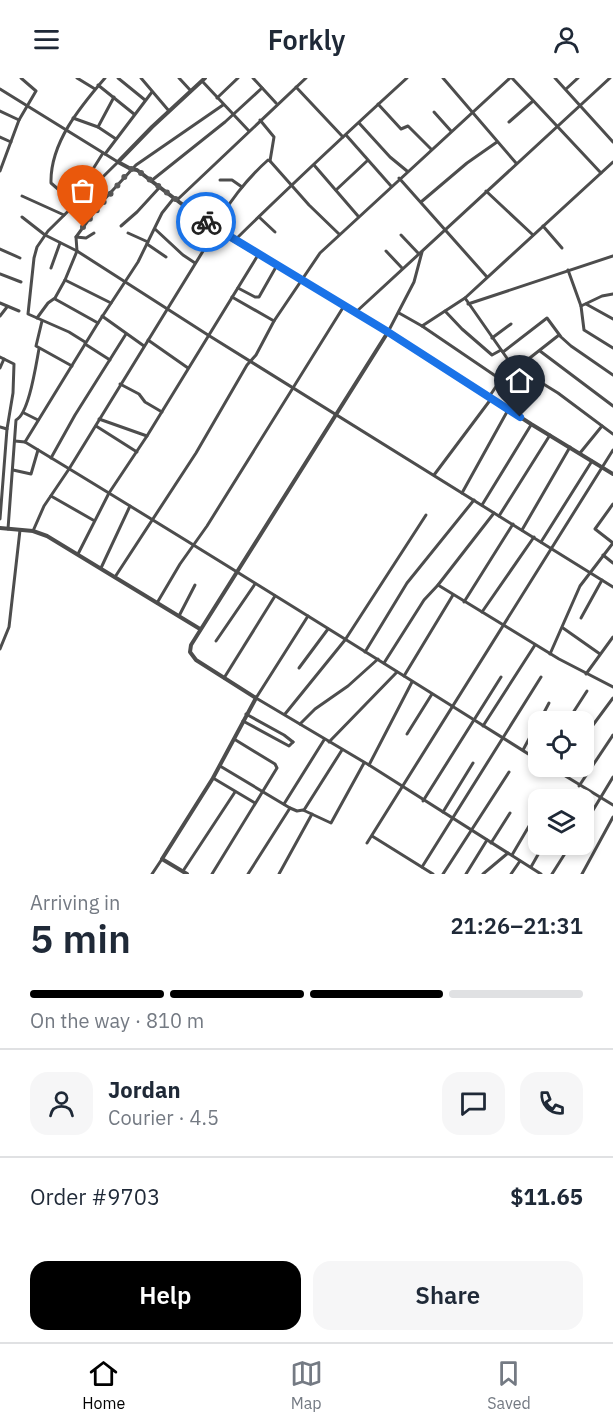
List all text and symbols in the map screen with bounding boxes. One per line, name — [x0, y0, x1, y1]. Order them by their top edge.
text: Forkly — [268, 22, 345, 57]
icon: menu — [30, 23, 63, 56]
icon: person — [550, 23, 583, 56]
pin — [57, 165, 108, 227]
icon: bag — [66, 174, 99, 207]
courier — [176, 192, 236, 252]
icon: bike — [190, 206, 223, 239]
pin — [494, 355, 545, 417]
icon: home — [503, 364, 536, 397]
map controls — [528, 711, 594, 855]
button: locate — [528, 711, 594, 777]
button: layers — [528, 789, 594, 855]
text: Arriving in — [30, 889, 120, 916]
text: 21:26–21:31 — [450, 911, 583, 940]
text: 5 min — [30, 913, 131, 964]
text: On the way · 810 m — [30, 1007, 204, 1034]
button: person — [30, 1072, 93, 1135]
button: chat — [442, 1072, 505, 1135]
button: phone — [520, 1072, 583, 1135]
text: Jordan — [108, 1075, 181, 1104]
text: Courier · 4.5 — [108, 1104, 219, 1131]
text: Order #9703 — [30, 1182, 160, 1211]
text: $11.65 — [510, 1182, 583, 1211]
button: Help — [30, 1261, 301, 1330]
button: Share — [313, 1261, 583, 1330]
tab: Home — [82, 1357, 125, 1413]
tab: Map — [290, 1357, 323, 1413]
tab: Saved — [487, 1357, 531, 1413]

